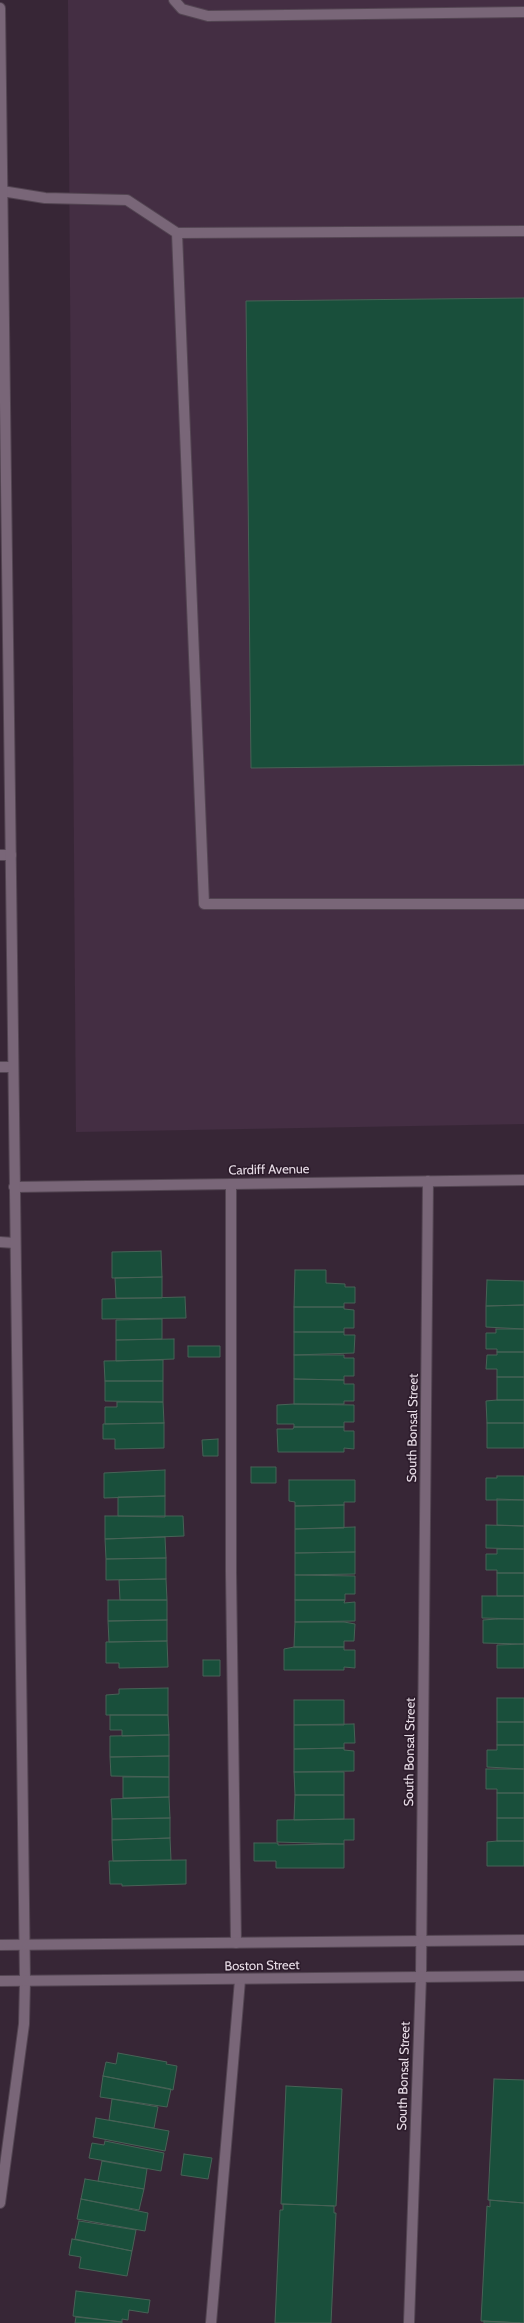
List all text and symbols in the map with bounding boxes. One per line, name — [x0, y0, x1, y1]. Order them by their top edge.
street label: Cardiff Avenue — [228, 1161, 310, 1179]
street label: South Bonsal Street — [404, 1373, 422, 1483]
street label: South Bonsal Street — [401, 1697, 419, 1807]
street label: Boston Street — [224, 1958, 300, 1974]
street label: South Bonsal Street — [394, 2021, 414, 2131]

